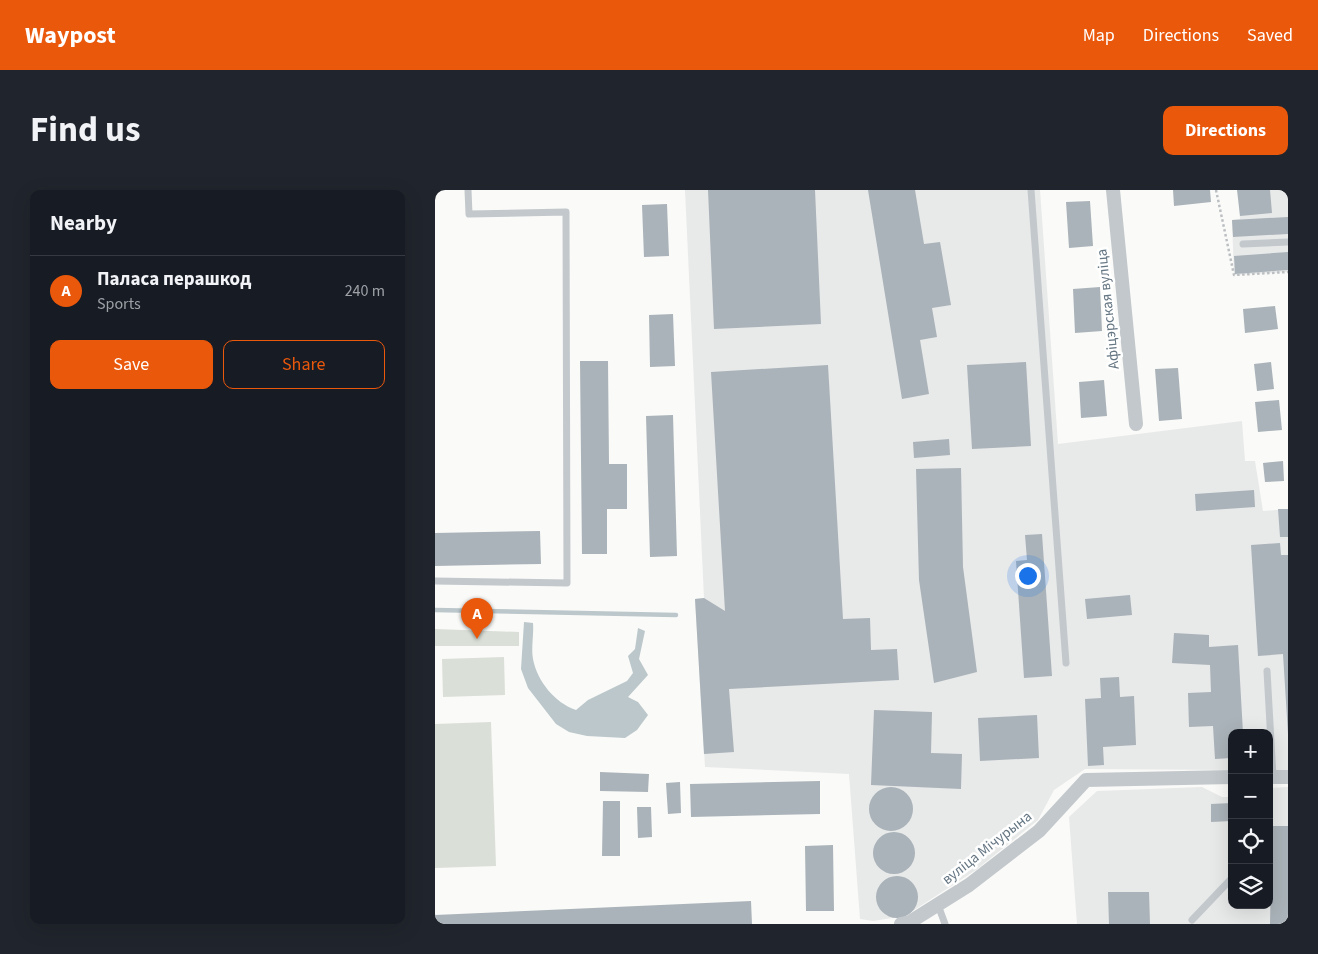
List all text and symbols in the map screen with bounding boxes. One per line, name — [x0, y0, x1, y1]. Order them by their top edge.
text: Waypost — [25, 18, 116, 53]
text: Map — [1083, 23, 1115, 48]
text: Directions — [1143, 23, 1219, 48]
text: Saved — [1247, 23, 1293, 48]
text: Find us — [30, 105, 140, 155]
button: Directions — [1163, 106, 1288, 155]
text: Nearby — [50, 208, 117, 238]
street label: Афіцэрская вуліца — [1091, 248, 1125, 370]
text: Паласа перашкод — [97, 266, 251, 293]
text: A — [61, 280, 71, 302]
text: 240 m — [345, 280, 385, 302]
text: Sports — [97, 293, 141, 315]
button: Save — [50, 340, 213, 389]
button: Share — [223, 340, 385, 389]
your location — [1015, 563, 1041, 589]
pin: A — [461, 598, 493, 639]
map controls — [1228, 729, 1273, 909]
button: + — [1228, 729, 1273, 774]
button: − — [1228, 774, 1273, 819]
street label: вуліца Мічурына — [938, 806, 1036, 890]
button: locate — [1228, 819, 1273, 864]
button: layers — [1228, 864, 1273, 909]

